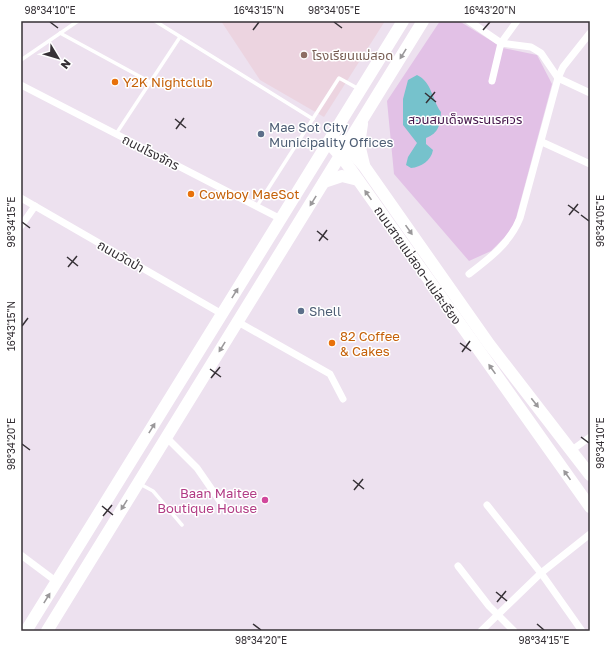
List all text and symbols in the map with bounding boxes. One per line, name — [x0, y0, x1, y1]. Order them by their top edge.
text: 98°34'10"E — [24, 4, 76, 16]
text: 16°43'15"N — [234, 4, 284, 16]
text: 98°34'05"E — [308, 4, 360, 16]
text: 16°43'20"N — [464, 4, 516, 16]
north arrow — [38, 38, 78, 78]
place label: โรงเรียนแม่สอด — [312, 47, 393, 63]
one-way arrow — [399, 49, 407, 59]
marker: โรงเรียนแม่สอด — [299, 50, 309, 60]
text: N — [59, 57, 74, 72]
place label: Y2K Nightclub — [123, 74, 213, 90]
marker: Y2K Nightclub — [110, 77, 120, 87]
park label: สวนสมเด็จพระนเรศวร — [408, 111, 522, 127]
place label: Mae Sot City Municipality Offices — [269, 119, 393, 150]
marker: Mae Sot City Municipality Offices — [256, 129, 266, 139]
street label: ถนนโรงจักร — [120, 131, 182, 173]
place label: Cowboy MaeSot — [199, 186, 300, 202]
marker: Cowboy MaeSot — [186, 189, 196, 199]
one-way arrow — [364, 189, 372, 200]
one-way arrow — [309, 195, 316, 206]
text: 98°34'05"E — [594, 195, 606, 247]
text: 98°34'15"E — [5, 197, 17, 247]
street label: ถนนสายแม่สอด–แม่สะเรียง — [371, 203, 465, 327]
one-way arrow — [405, 225, 413, 235]
street label: ถนนวัดป่า — [95, 236, 147, 276]
one-way arrow — [231, 288, 239, 298]
text: 16°43'15"N — [5, 301, 17, 351]
place label: Shell — [309, 303, 341, 319]
marker: Shell — [296, 306, 306, 316]
place label: 82 Coffee & Cakes — [340, 328, 400, 359]
marker: 82 Coffee & Cakes — [327, 338, 337, 348]
one-way arrow — [218, 342, 226, 352]
one-way arrow — [488, 364, 496, 375]
one-way arrow — [531, 397, 539, 408]
text: 98°34'10"E — [594, 417, 606, 469]
text: 98°34'20"E — [5, 418, 17, 470]
one-way arrow — [148, 423, 156, 433]
one-way arrow — [563, 470, 571, 480]
place label: Baan Maitee Boutique House — [157, 485, 257, 516]
marker: Baan Maitee Boutique House — [260, 495, 270, 505]
one-way arrow — [121, 499, 128, 511]
one-way arrow — [43, 592, 50, 604]
text: 98°34'20"E — [235, 634, 287, 646]
text: 98°34'15"E — [519, 634, 569, 646]

